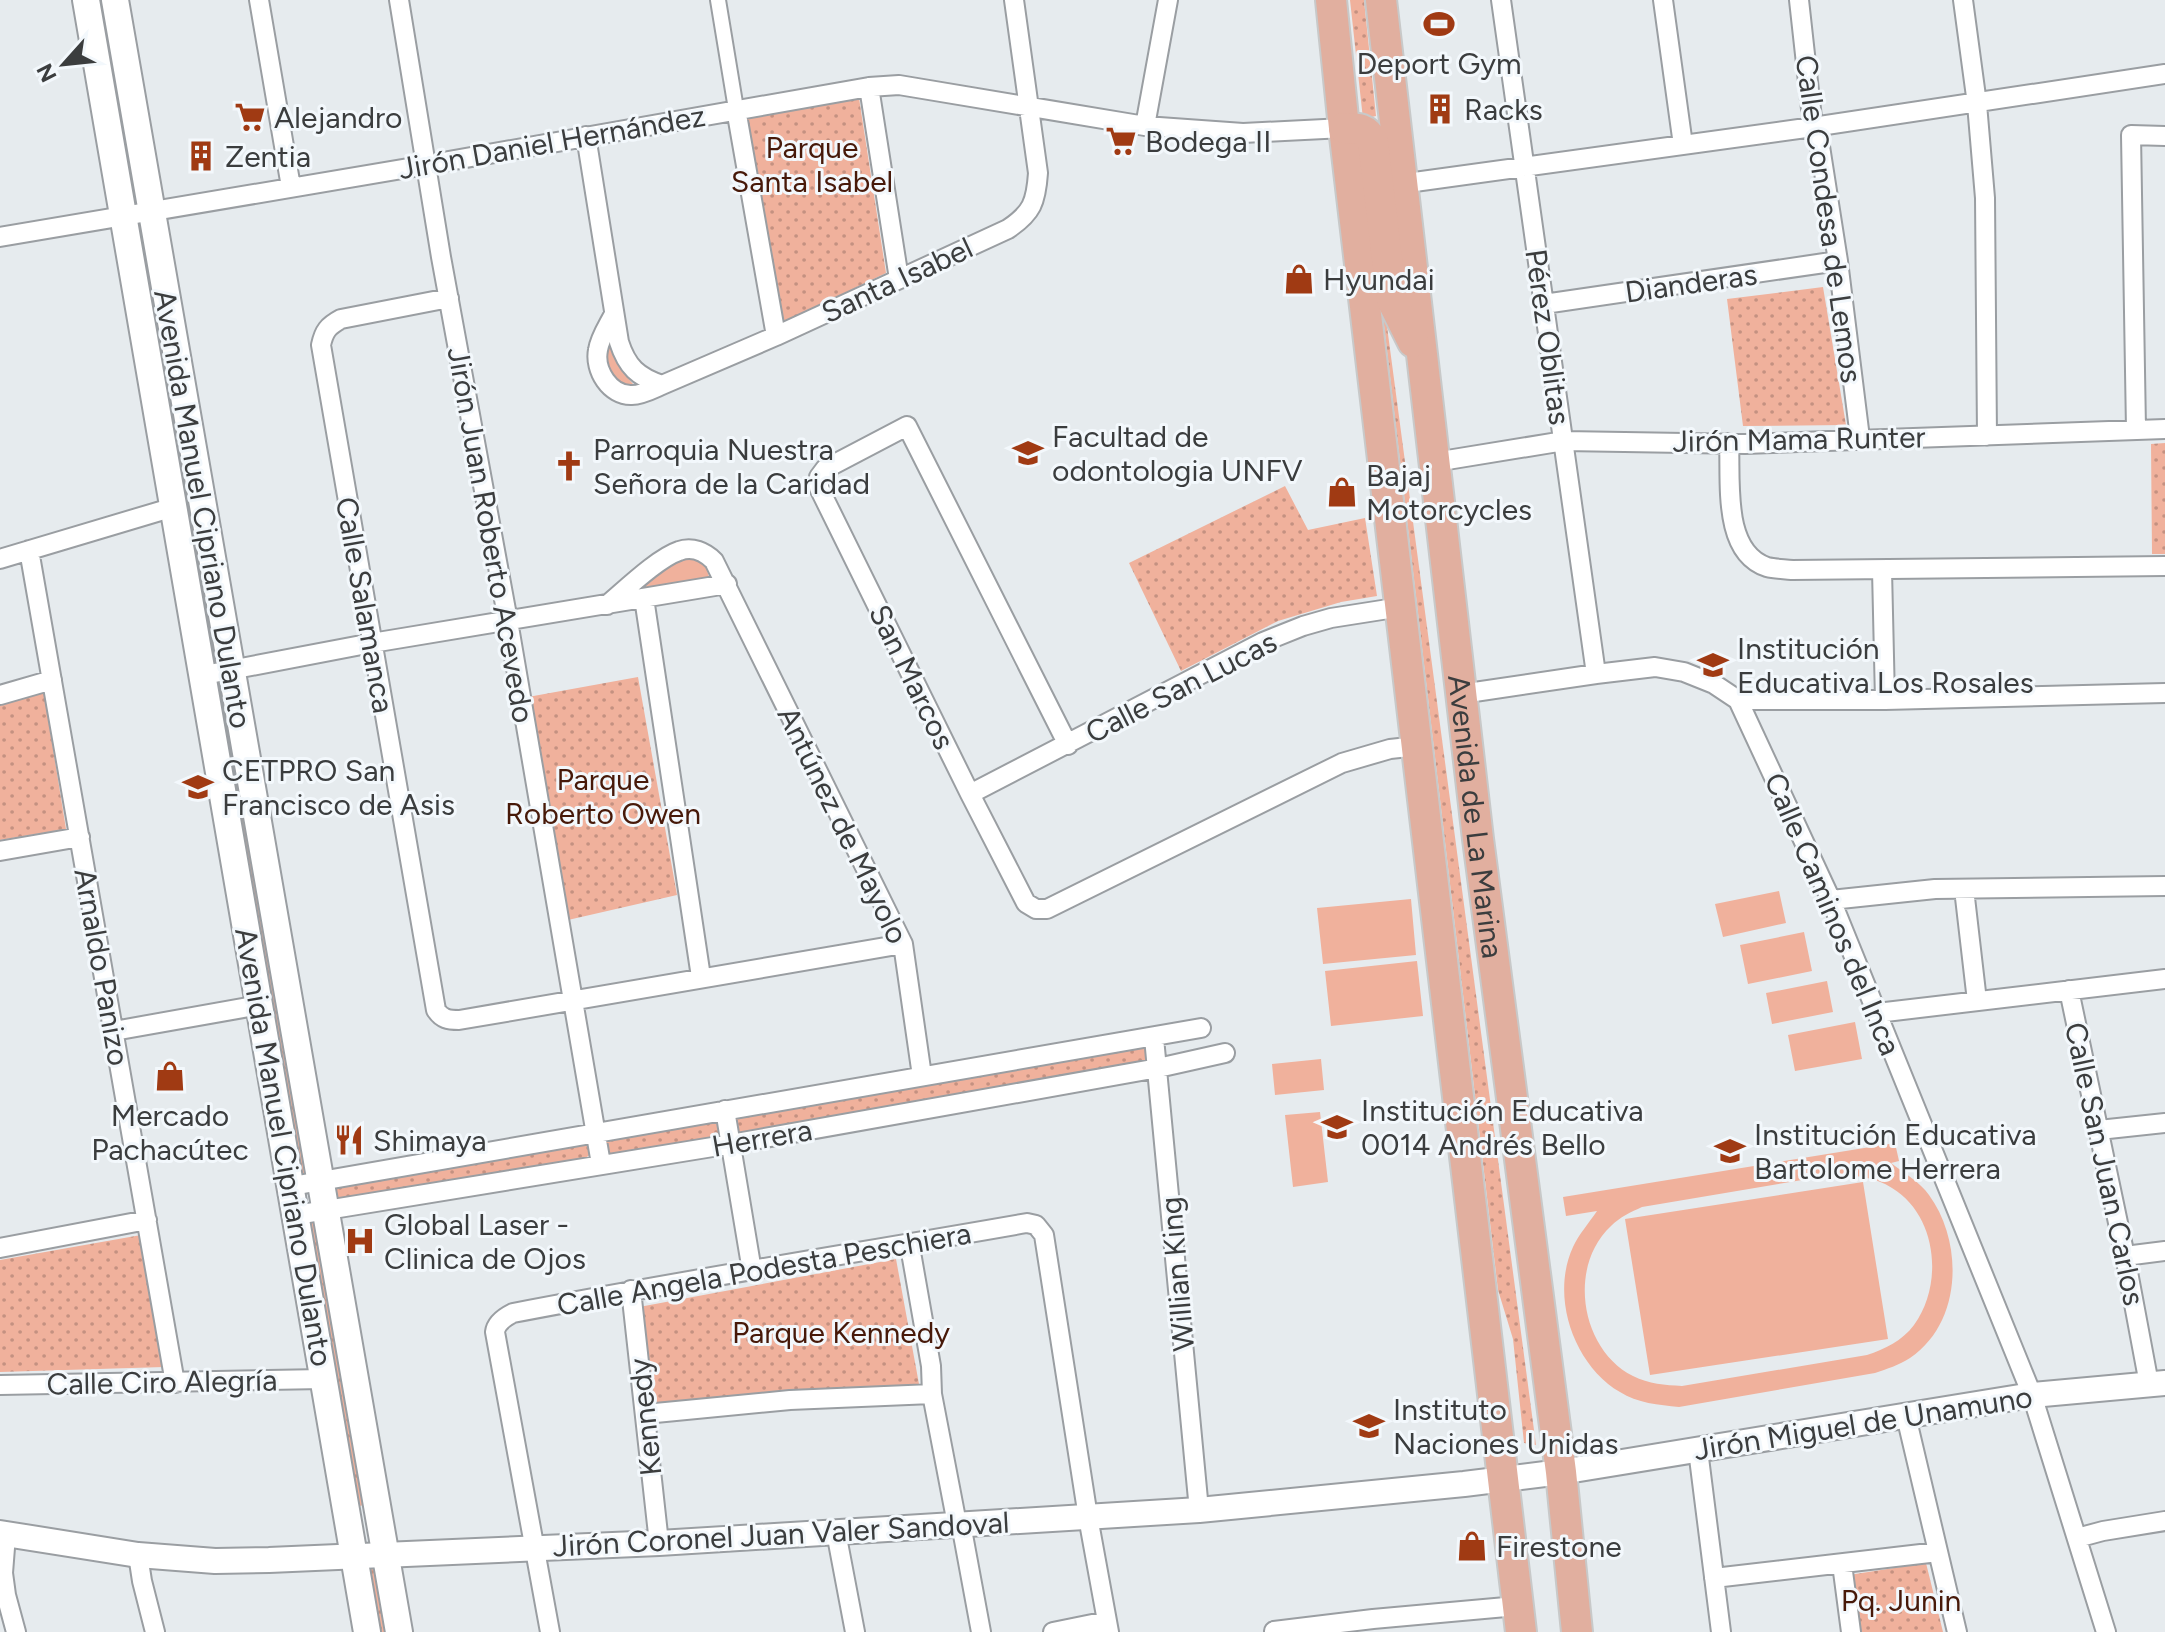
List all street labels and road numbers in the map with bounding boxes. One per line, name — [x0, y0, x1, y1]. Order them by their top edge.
street label: Calle Condesa de Lemos — [1788, 53, 1870, 385]
street label: Jirón Daniel Hernández — [396, 97, 708, 187]
street label: Santa Isabel — [816, 229, 978, 331]
street label: Pérez Oblitas — [1517, 247, 1579, 427]
street label: Dianderas — [1623, 255, 1759, 311]
street label: Avenida Manuel Cipriano Dulanto — [146, 287, 260, 731]
street label: Jirón Juan Roberto Acevedo — [440, 344, 542, 726]
street label: Jirón Mama Runter — [1672, 418, 1926, 460]
street label: Calle Salamanca — [328, 494, 402, 716]
street label: San Marcos — [861, 599, 963, 755]
street label: Calle San Lucas — [1079, 623, 1283, 751]
street label: Avenida de La Marina — [1441, 673, 1512, 960]
street label: Antúnez de Mayolo — [770, 700, 916, 950]
street label: Calle Caminos del Inca — [1757, 767, 1909, 1061]
street label: Arnaldo Panizo — [66, 865, 138, 1069]
street label: Avenida Manuel Cipriano Dulanto — [227, 925, 341, 1369]
street label: Calle San Juan Carlos — [2057, 1019, 2153, 1309]
street label: Herrera — [709, 1111, 815, 1165]
street label: Willian King — [1152, 1195, 1202, 1353]
street label: Calle Angela Podesta Peschiera — [554, 1214, 974, 1324]
street label: Kennedy — [620, 1356, 670, 1477]
street label: Calle Ciro Alegría — [46, 1361, 278, 1403]
street label: Jirón Miguel de Unamuno — [1691, 1378, 2035, 1468]
street label: Jirón Coronel Juan Valer Sandoval — [552, 1504, 1010, 1564]

